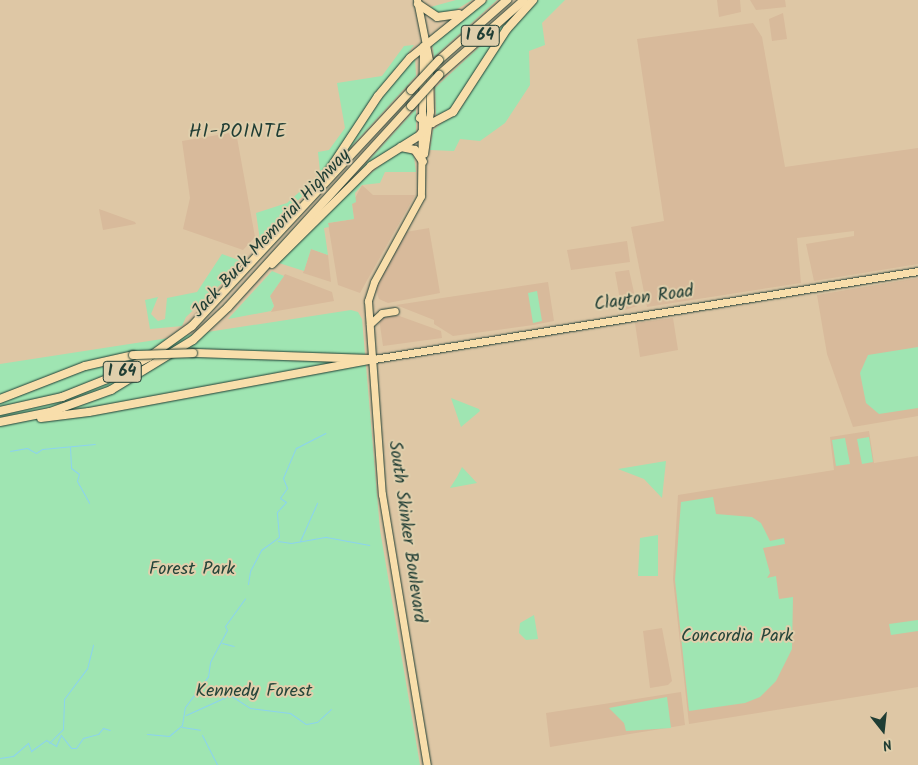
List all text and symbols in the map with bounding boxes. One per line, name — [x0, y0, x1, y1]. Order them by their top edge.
road number: I 64 — [460, 22, 500, 50]
district label: HI-POINTE — [188, 122, 288, 144]
street label: Jack Buck Memorial Highway — [188, 145, 356, 323]
street label: Clayton Road — [593, 281, 695, 317]
road number: I 64 — [102, 358, 142, 386]
street label: South Skinker Boulevard — [383, 440, 429, 624]
park label: Forest Park — [149, 559, 235, 581]
park label: Concordia Park — [681, 626, 793, 648]
park label: Kennedy Forest — [196, 681, 312, 703]
north arrow — [858, 705, 908, 755]
text: N — [880, 733, 894, 756]

